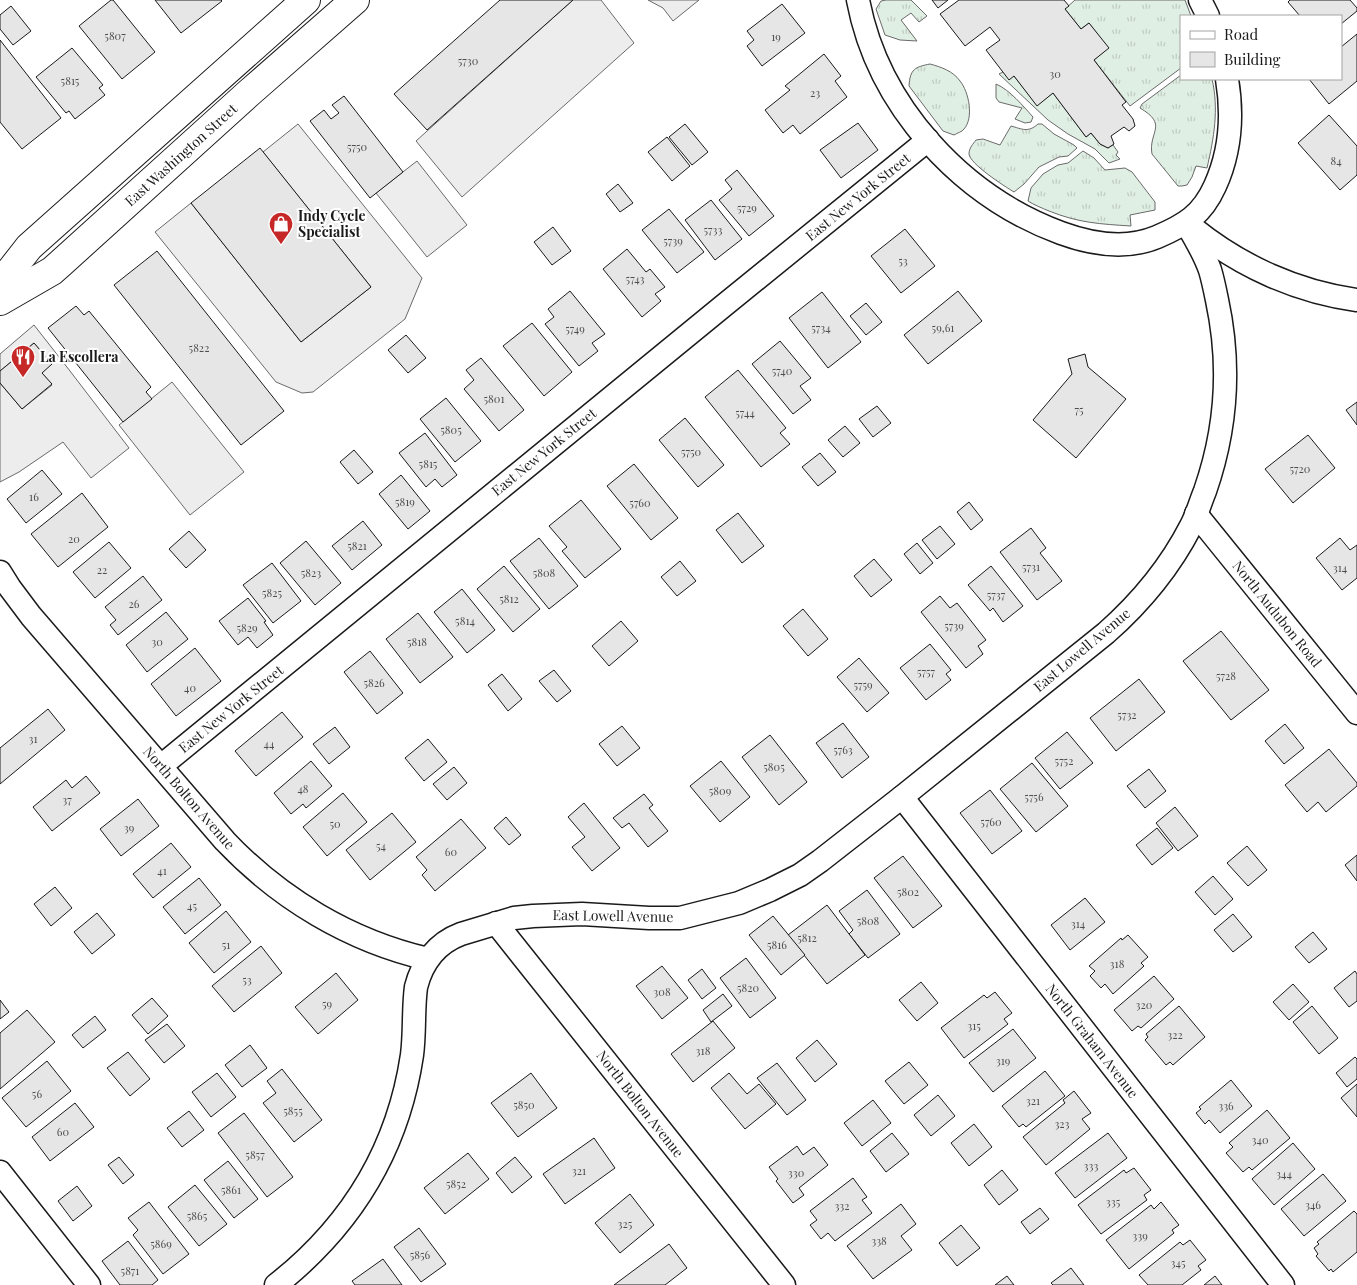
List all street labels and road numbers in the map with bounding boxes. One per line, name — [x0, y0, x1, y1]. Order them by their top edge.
street label: East Washington Street — [121, 98, 242, 210]
street label: East New York Street — [801, 148, 915, 245]
street label: East New York Street — [487, 403, 601, 500]
street label: North Audubon Road — [1229, 556, 1326, 671]
street label: East Lowell Avenue — [1029, 604, 1134, 696]
street label: East New York Street — [174, 660, 288, 757]
street label: North Bolton Avenue — [139, 742, 239, 853]
street label: East Lowell Avenue — [552, 905, 674, 926]
street label: North Graham Avenue — [1042, 980, 1143, 1102]
street label: North Bolton Avenue — [593, 1046, 688, 1161]

